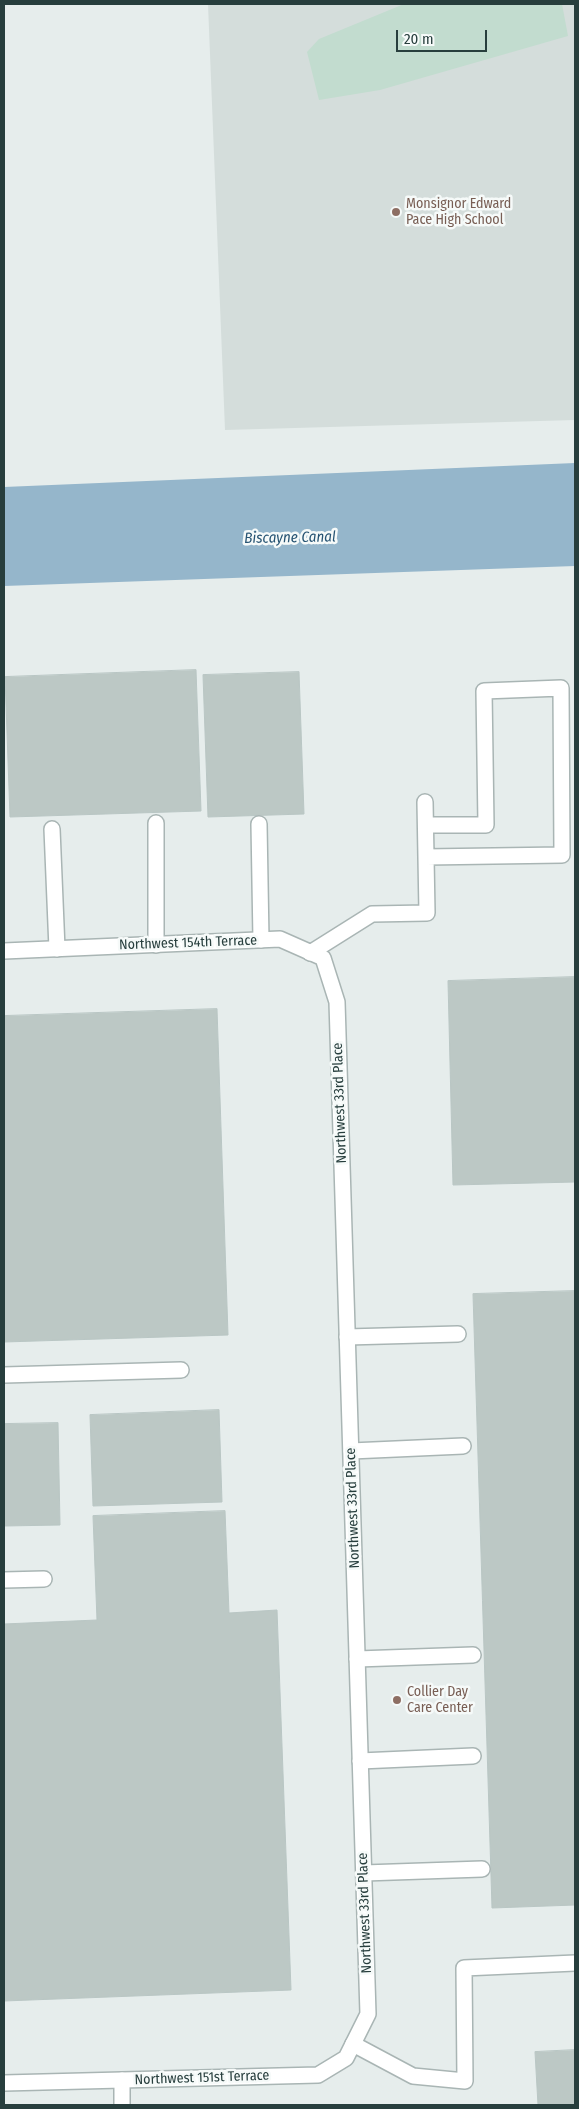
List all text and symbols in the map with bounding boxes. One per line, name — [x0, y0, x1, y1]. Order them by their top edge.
scale bar — [399, 20, 490, 52]
text: 20 m — [404, 30, 434, 48]
place label: Monsignor Edward Pace High School — [406, 196, 511, 228]
marker: Monsignor Edward Pace High School — [390, 206, 402, 218]
water label: Biscayne Canal — [244, 528, 336, 548]
street label: Northwest 154th Terrace — [119, 932, 257, 954]
street label: Northwest 33rd Place — [329, 1042, 351, 1164]
street label: Northwest 33rd Place — [342, 1447, 364, 1569]
place label: Collier Day Care Center — [407, 1684, 473, 1716]
marker: Collier Day Care Center — [391, 1694, 403, 1706]
street label: Northwest 33rd Place — [354, 1852, 376, 1974]
street label: Northwest 151st Terrace — [134, 2067, 270, 2089]

